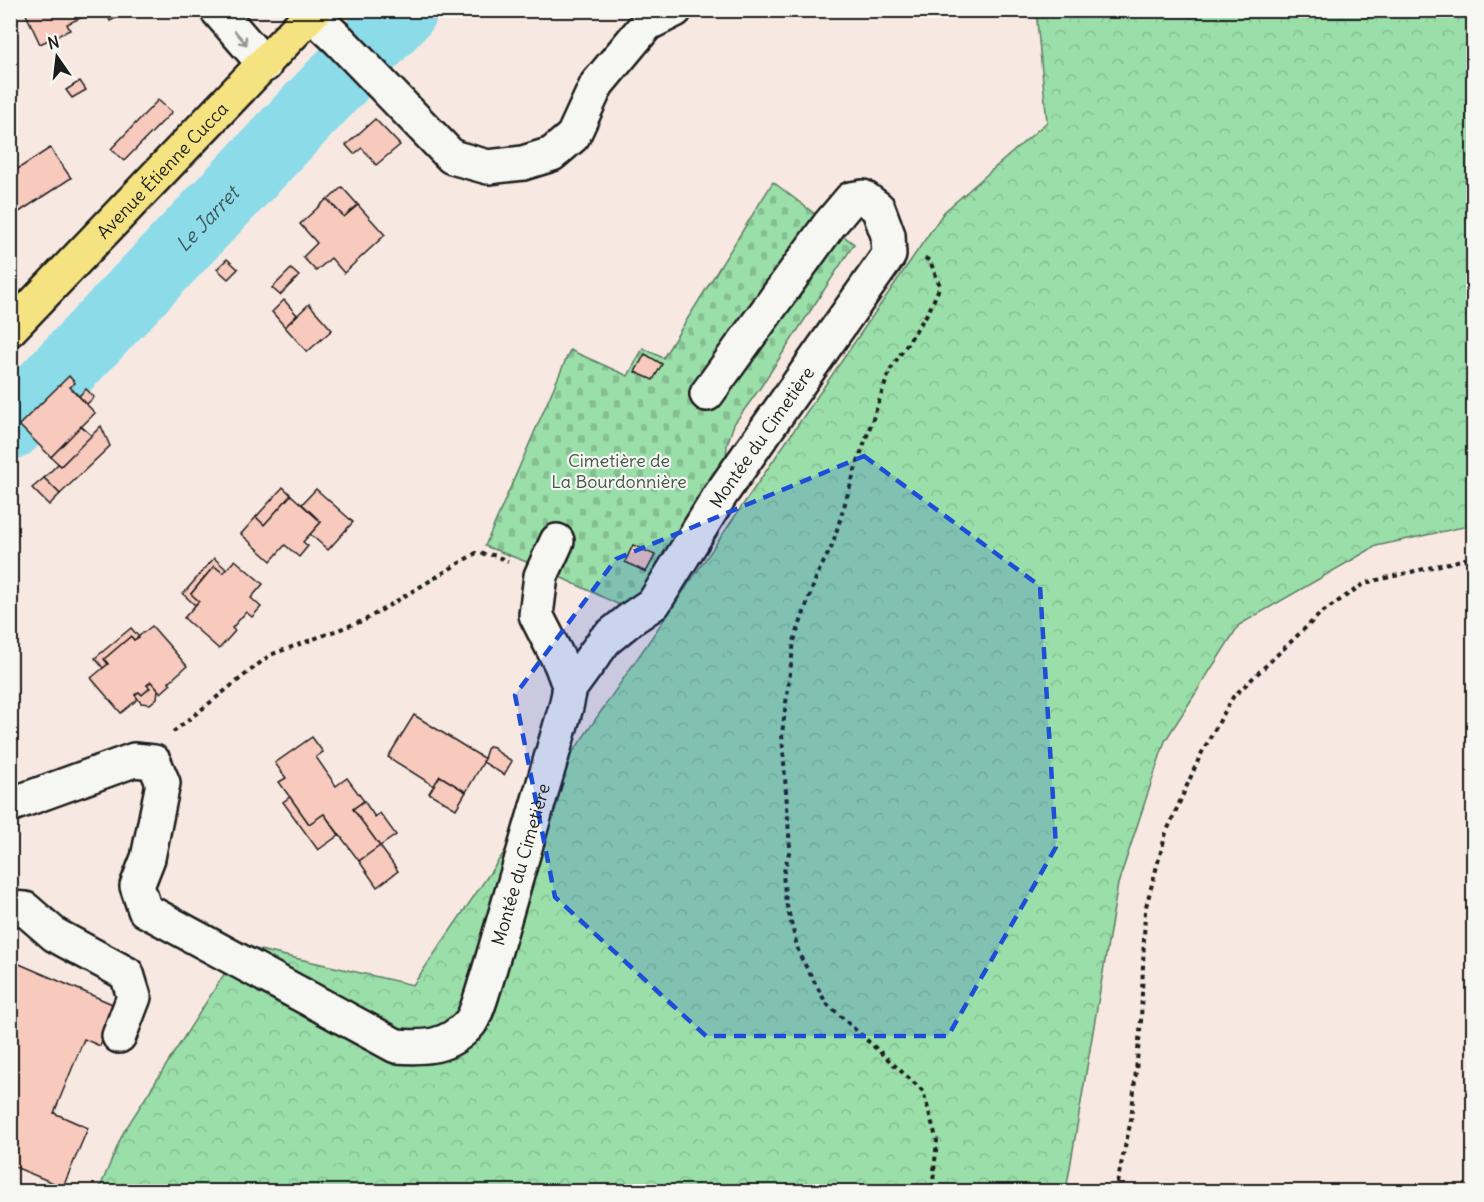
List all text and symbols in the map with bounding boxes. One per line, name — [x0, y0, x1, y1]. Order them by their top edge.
north arrow — [27, 27, 87, 87]
one-way arrow — [234, 30, 248, 45]
text: N — [46, 31, 61, 53]
street label: Avenue Étienne Cucca — [92, 97, 233, 243]
water label: Le Jarret — [170, 179, 245, 256]
street label: Montée du Cimetière — [704, 362, 819, 512]
park label: Cimetière de La Bourdonnière — [551, 449, 687, 493]
street label: Montée du Cimetière — [486, 781, 555, 948]

